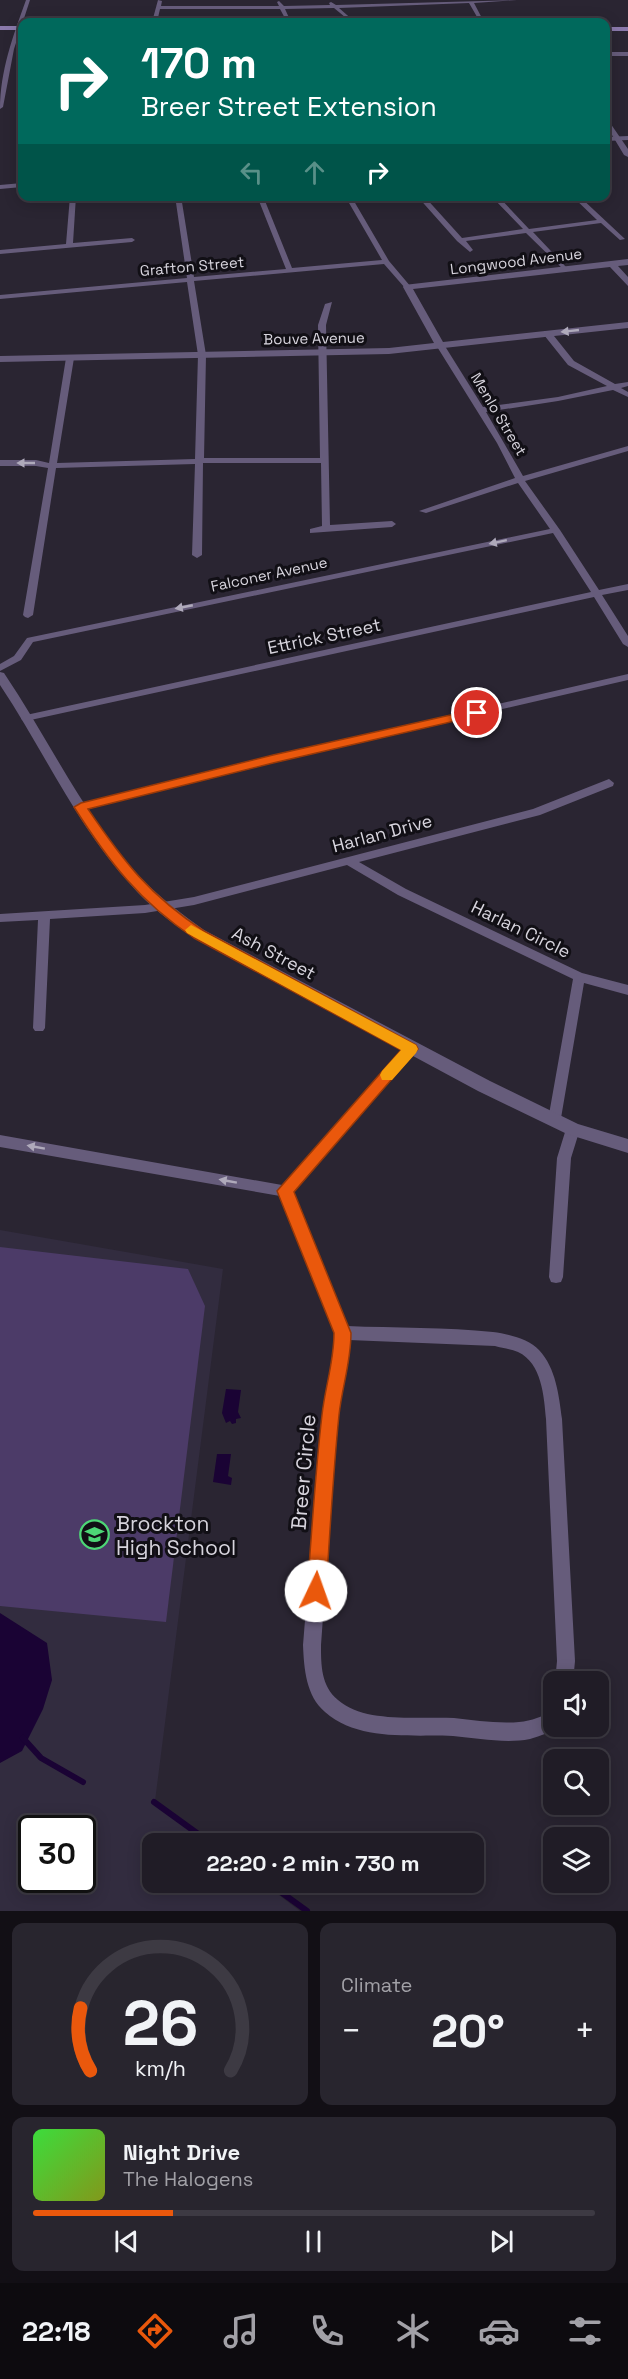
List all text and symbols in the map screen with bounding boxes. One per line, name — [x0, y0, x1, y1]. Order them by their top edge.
text: 170 m — [141, 37, 257, 90]
icon: right — [42, 42, 120, 120]
text: Breer Street Extension — [141, 89, 437, 124]
icon: left — [235, 156, 268, 189]
icon: ahead — [298, 156, 331, 189]
icon: right — [361, 156, 394, 189]
street label: Longwood Avenue — [449, 243, 583, 279]
street label: Grafton Street — [139, 252, 245, 280]
one-way arrow — [560, 326, 579, 336]
street label: Bouve Avenue — [263, 328, 365, 348]
street label: Menlo Street — [467, 369, 531, 459]
one-way arrow — [17, 458, 36, 468]
one-way arrow — [489, 538, 508, 548]
street label: Falconer Avenue — [209, 552, 329, 596]
one-way arrow — [174, 603, 193, 612]
street label: Ettrick Street — [265, 613, 383, 659]
pin — [451, 687, 502, 738]
icon: arrive — [460, 696, 493, 729]
street label: Harlan Drive — [330, 809, 434, 857]
street label: Harlan Circle — [468, 895, 574, 963]
street label: Ash Street — [228, 921, 320, 985]
one-way arrow — [26, 1142, 45, 1151]
one-way arrow — [218, 1176, 237, 1185]
street label: Breer Circle — [285, 1413, 321, 1531]
place label: Brockton High School — [116, 1510, 236, 1561]
school or university icon: Brockton High School — [79, 1519, 111, 1551]
position arrow — [284, 1559, 348, 1623]
map controls — [543, 1671, 609, 1893]
button: sound — [543, 1671, 609, 1737]
button: search — [543, 1749, 609, 1815]
speed limit sign: 30 — [18, 1815, 96, 1893]
button: layers — [543, 1827, 609, 1893]
text: 22:20 · 2 min · 730 m — [206, 1849, 420, 1877]
text: Climate — [341, 1972, 412, 1998]
text: 26 — [122, 1984, 198, 2063]
text: 20° — [431, 2003, 505, 2060]
text: − — [341, 2010, 361, 2052]
text: + — [575, 2010, 595, 2052]
text: km/h — [134, 2055, 186, 2082]
text: Night Drive — [123, 2138, 240, 2166]
text: The Halogens — [123, 2166, 253, 2192]
icon: previous — [110, 2225, 143, 2258]
icon: pause — [297, 2225, 330, 2258]
icon: next — [485, 2225, 518, 2258]
icon: directions — [134, 2310, 176, 2352]
icon: music — [220, 2310, 262, 2352]
icon: phone — [306, 2310, 348, 2352]
icon: climate — [392, 2310, 434, 2352]
icon: car — [478, 2310, 520, 2352]
icon: filters — [564, 2310, 606, 2352]
text: 22:18 — [22, 2314, 90, 2349]

